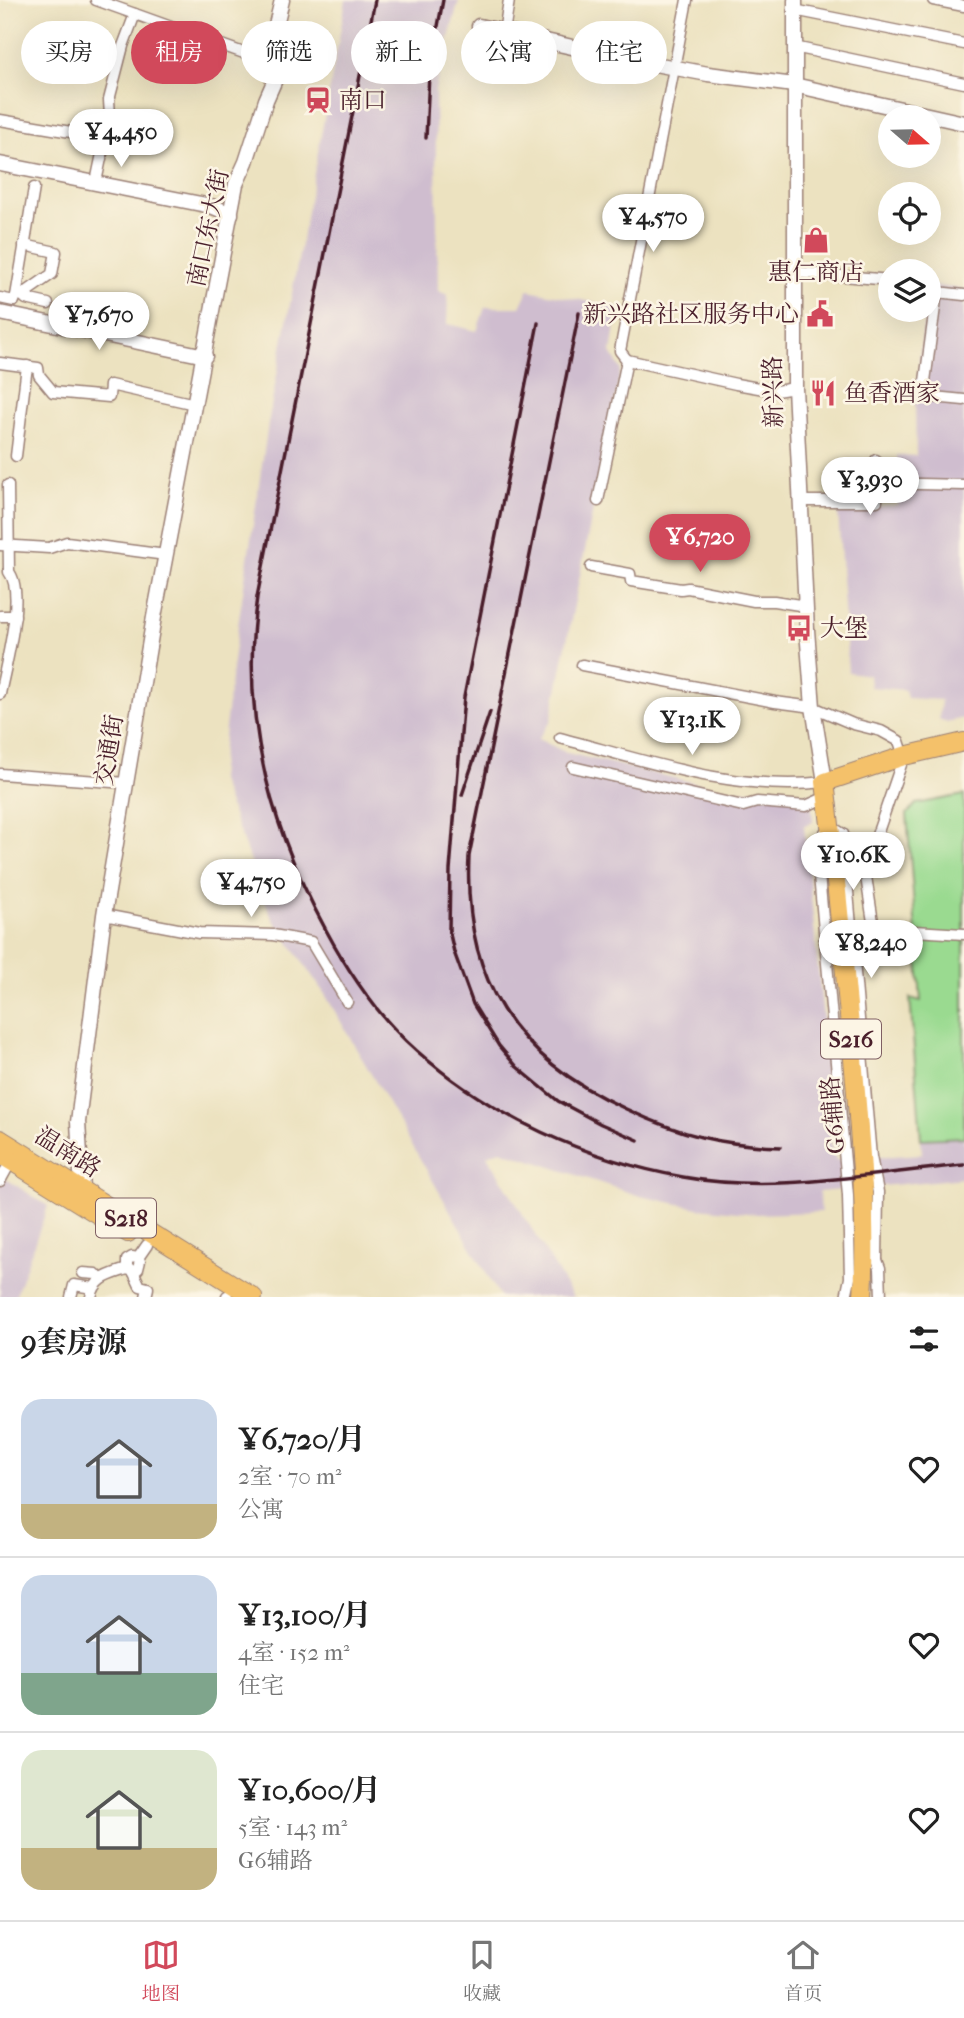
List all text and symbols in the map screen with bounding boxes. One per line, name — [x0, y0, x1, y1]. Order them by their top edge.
chip: 买房 — [21, 21, 117, 84]
chip: 租房 — [131, 21, 227, 84]
chip: 筛选 — [241, 21, 337, 84]
chip: 新上 — [351, 21, 447, 84]
chip: 公寓 — [461, 21, 557, 84]
chip: 住宅 — [571, 21, 667, 84]
station icon: 南口 — [303, 85, 333, 115]
place label: 南口 — [339, 86, 387, 114]
north arrow — [878, 105, 942, 168]
map controls — [878, 105, 941, 322]
pin: ¥4,450 — [64, 110, 178, 169]
text: ¥4,450 — [85, 118, 157, 145]
street label: 南口东大街 — [182, 166, 234, 290]
button: locate — [878, 182, 941, 245]
pin: ¥4,570 — [596, 194, 710, 254]
text: ¥4,570 — [618, 203, 688, 230]
shop icon: 惠仁商店 — [801, 225, 831, 255]
place label: 惠仁商店 — [768, 258, 864, 286]
button: layers — [878, 259, 941, 322]
pin: ¥7,670 — [42, 292, 156, 352]
public building icon: 新兴路社区服务中心 — [805, 299, 835, 329]
place label: 新兴路社区服务中心 — [583, 300, 799, 328]
text: ¥7,670 — [64, 301, 134, 328]
street label: 新兴路 — [758, 356, 788, 428]
restaurant icon: 鱼香酒家 — [808, 378, 838, 408]
place label: 鱼香酒家 — [844, 379, 940, 407]
pin: ¥3,930 — [813, 458, 927, 517]
text: ¥3,930 — [837, 466, 903, 493]
pin: ¥6,720 — [643, 514, 757, 574]
text: ¥6,720 — [665, 523, 735, 550]
bus stop icon: 大堡 — [784, 613, 814, 643]
place label: 大堡 — [820, 614, 868, 642]
pin: ¥13.1K — [635, 698, 749, 757]
text: ¥13.1K — [660, 706, 724, 733]
street label: 交通街 — [90, 712, 128, 788]
pin: ¥10.6K — [796, 832, 910, 892]
text: ¥10.6K — [817, 841, 889, 868]
pin: ¥4,750 — [194, 860, 308, 919]
text: ¥4,750 — [216, 868, 286, 895]
pin: ¥8,240 — [814, 920, 928, 980]
text: ¥8,240 — [835, 929, 907, 956]
road number: S216 — [821, 1020, 881, 1058]
street label: G6辅路 — [816, 1075, 850, 1155]
street label: 温南路 — [30, 1121, 106, 1183]
road number: S218 — [96, 1198, 156, 1238]
icon: filters — [905, 1320, 943, 1358]
text: 9套房源 — [21, 1325, 127, 1360]
text: ¥6,720/月 — [238, 1422, 366, 1457]
icon: home — [77, 1427, 161, 1511]
icon: heart — [905, 1450, 943, 1488]
text: 2室 · 70 m² — [238, 1463, 342, 1490]
text: 公寓 — [238, 1496, 284, 1523]
text: ¥13,100/月 — [238, 1598, 372, 1633]
icon: home — [77, 1603, 161, 1687]
icon: heart — [905, 1626, 943, 1664]
text: 4室 · 152 m² — [238, 1639, 350, 1666]
text: 住宅 — [238, 1672, 284, 1699]
text: ¥10,600/月 — [238, 1773, 381, 1808]
icon: home — [77, 1778, 161, 1862]
icon: heart — [905, 1801, 943, 1839]
text: 5室 · 143 m² — [238, 1814, 347, 1841]
text: G6辅路 — [238, 1847, 313, 1874]
tab: 地图 — [142, 1936, 180, 2005]
tab: 收藏 — [463, 1936, 501, 2005]
tab: 首页 — [784, 1936, 822, 2005]

